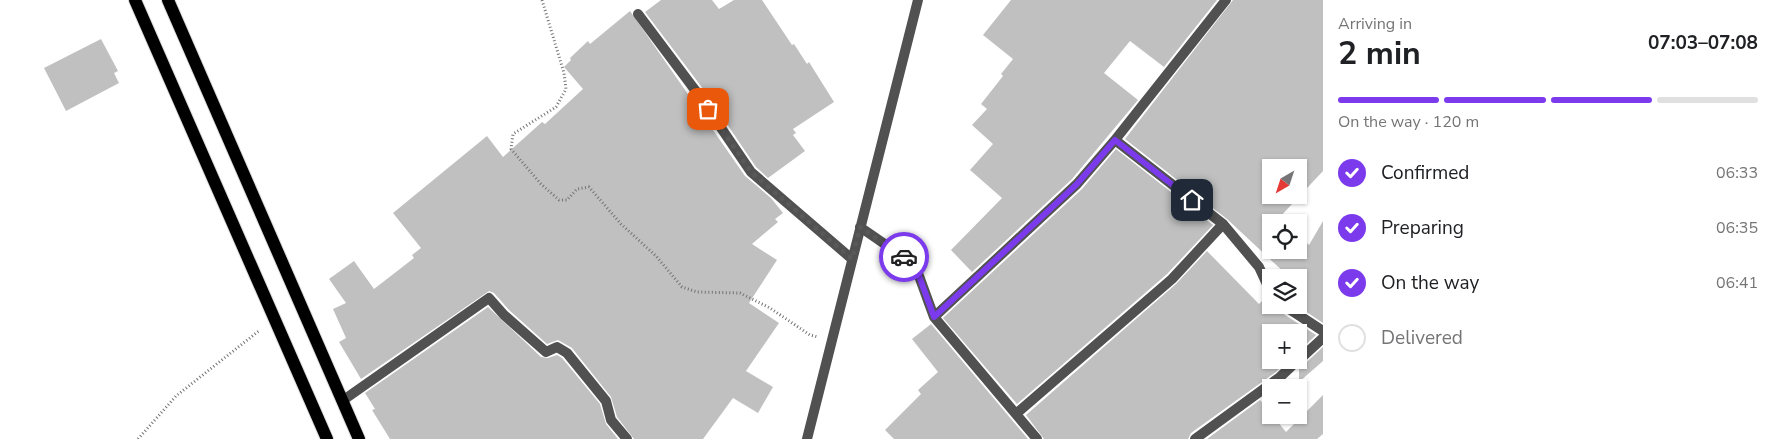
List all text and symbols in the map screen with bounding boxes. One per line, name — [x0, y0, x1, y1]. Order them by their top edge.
text: Arriving in — [1338, 13, 1412, 35]
text: 07:03–07:08 — [1648, 30, 1758, 56]
text: 2 min — [1338, 32, 1421, 75]
pin — [687, 88, 729, 130]
icon: bag — [694, 95, 722, 123]
text: On the way · 120 m — [1338, 111, 1479, 133]
north arrow — [1262, 159, 1308, 204]
map controls — [1262, 159, 1307, 424]
icon: check — [1338, 159, 1366, 187]
text: Confirmed — [1381, 160, 1469, 186]
text: 06:33 — [1716, 162, 1758, 184]
pin — [1171, 179, 1213, 221]
icon: home — [1178, 186, 1206, 214]
button: locate — [1262, 214, 1307, 259]
icon: check — [1338, 214, 1366, 242]
text: Preparing — [1381, 215, 1464, 241]
text: 06:35 — [1716, 217, 1758, 239]
courier — [879, 232, 929, 282]
icon: car — [890, 243, 918, 271]
button: layers — [1262, 269, 1307, 314]
icon: check — [1338, 269, 1366, 297]
text: On the way — [1381, 270, 1479, 296]
text: 06:41 — [1716, 272, 1758, 294]
button: + — [1262, 324, 1307, 369]
text: Delivered — [1381, 325, 1463, 351]
button: − — [1262, 379, 1307, 424]

